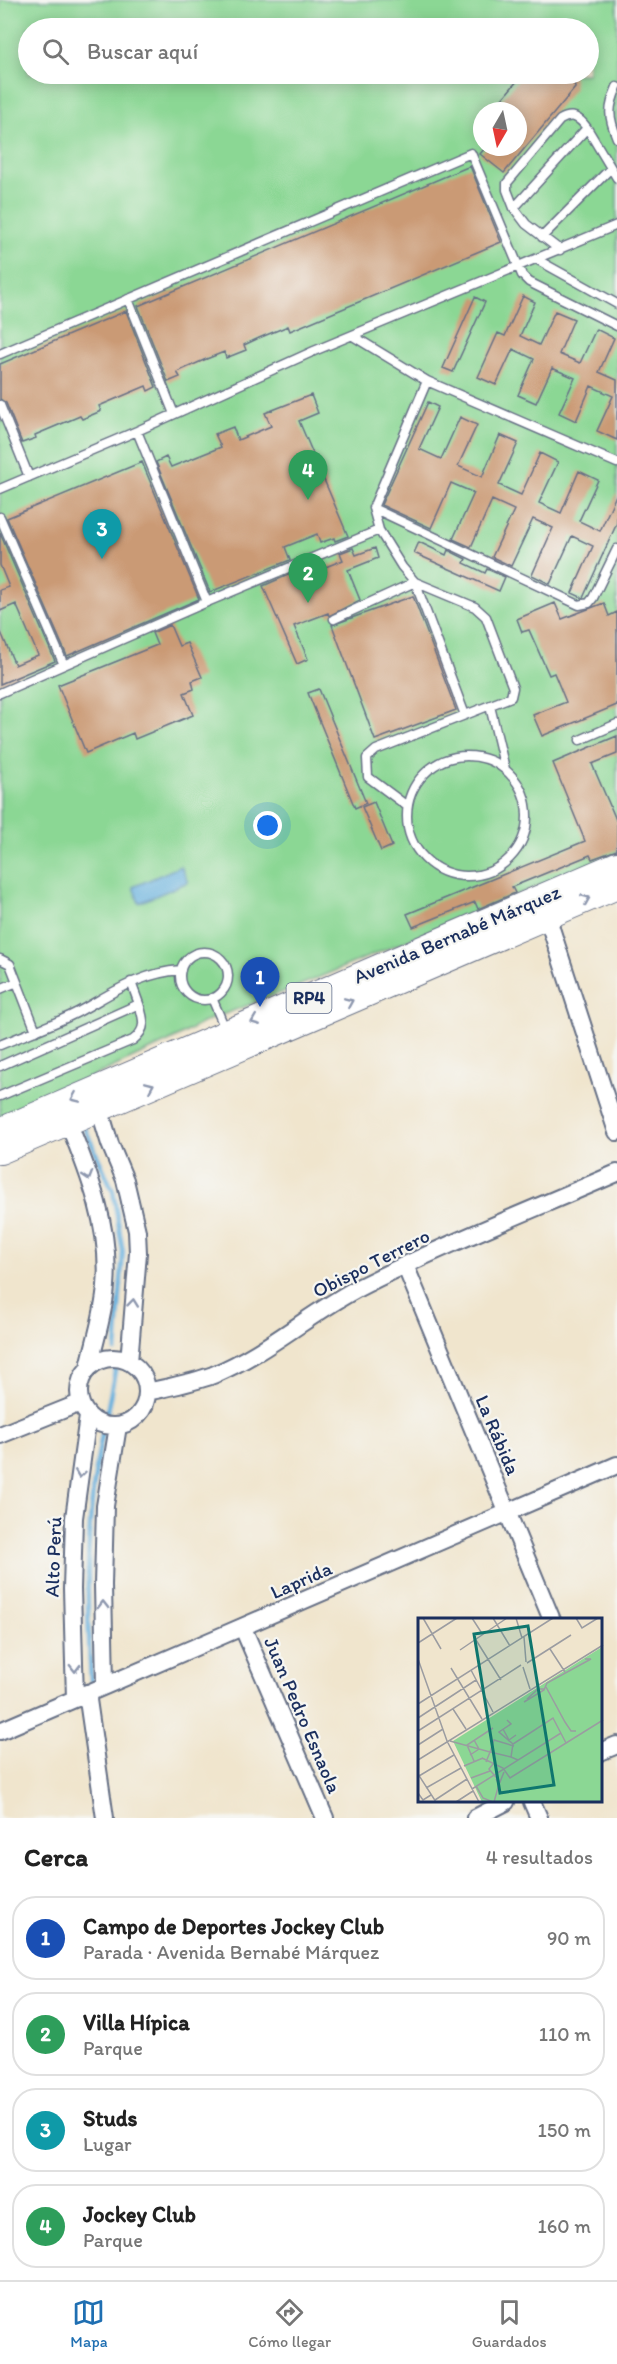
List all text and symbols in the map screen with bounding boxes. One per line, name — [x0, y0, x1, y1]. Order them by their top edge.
search box — [18, 18, 599, 84]
icon: search — [39, 35, 72, 68]
text: Buscar aquí — [87, 38, 198, 65]
north arrow — [473, 102, 527, 156]
pin: 4 — [288, 450, 328, 500]
pin: 3 — [82, 510, 122, 559]
pin: 2 — [288, 554, 328, 603]
your location — [253, 811, 282, 840]
street label: Avenida Bernabé Márquez — [350, 879, 565, 988]
one-way arrow — [579, 894, 590, 906]
pin: 1 — [240, 958, 280, 1007]
road number: RP4 — [286, 983, 332, 1013]
one-way arrow — [343, 997, 354, 1009]
one-way arrow — [250, 1014, 261, 1026]
one-way arrow — [144, 1081, 155, 1093]
one-way arrow — [71, 1091, 82, 1103]
one-way arrow — [81, 1170, 94, 1181]
street label: Obispo Terrero — [308, 1223, 434, 1303]
one-way arrow — [126, 1299, 139, 1308]
street label: La Rábida — [470, 1391, 526, 1479]
one-way arrow — [74, 1469, 87, 1478]
street label: Alto Perú — [40, 1516, 66, 1598]
street label: Laprida — [266, 1556, 336, 1604]
one-way arrow — [97, 1601, 109, 1610]
inset map — [418, 1618, 602, 1803]
street label: Juan Pedro Esnaola — [259, 1633, 347, 1797]
one-way arrow — [68, 1664, 81, 1673]
text: Cerca — [24, 1841, 88, 1873]
text: 4 resultados — [486, 1845, 593, 1869]
text: Campo de Deportes Jockey Club — [83, 1913, 384, 1940]
text: 1 — [41, 1926, 50, 1950]
text: 90 m — [547, 1926, 591, 1950]
text: Parada · Avenida Bernabé Márquez — [83, 1940, 379, 1964]
text: Villa Hípica — [83, 2009, 190, 2036]
text: 2 — [40, 2022, 51, 2046]
text: 110 m — [539, 2022, 591, 2046]
text: Parque — [83, 2036, 143, 2060]
text: Studs — [83, 2105, 137, 2132]
text: 3 — [40, 2118, 51, 2142]
text: 150 m — [538, 2118, 591, 2142]
text: Lugar — [83, 2132, 132, 2156]
text: Jockey Club — [83, 2201, 196, 2228]
text: 4 — [39, 2214, 52, 2238]
text: 160 m — [538, 2214, 591, 2238]
text: Parque — [83, 2228, 143, 2252]
tab: Mapa — [70, 2296, 108, 2351]
tab: Cómo llegar — [248, 2296, 331, 2351]
tab: Guardados — [472, 2296, 547, 2351]

